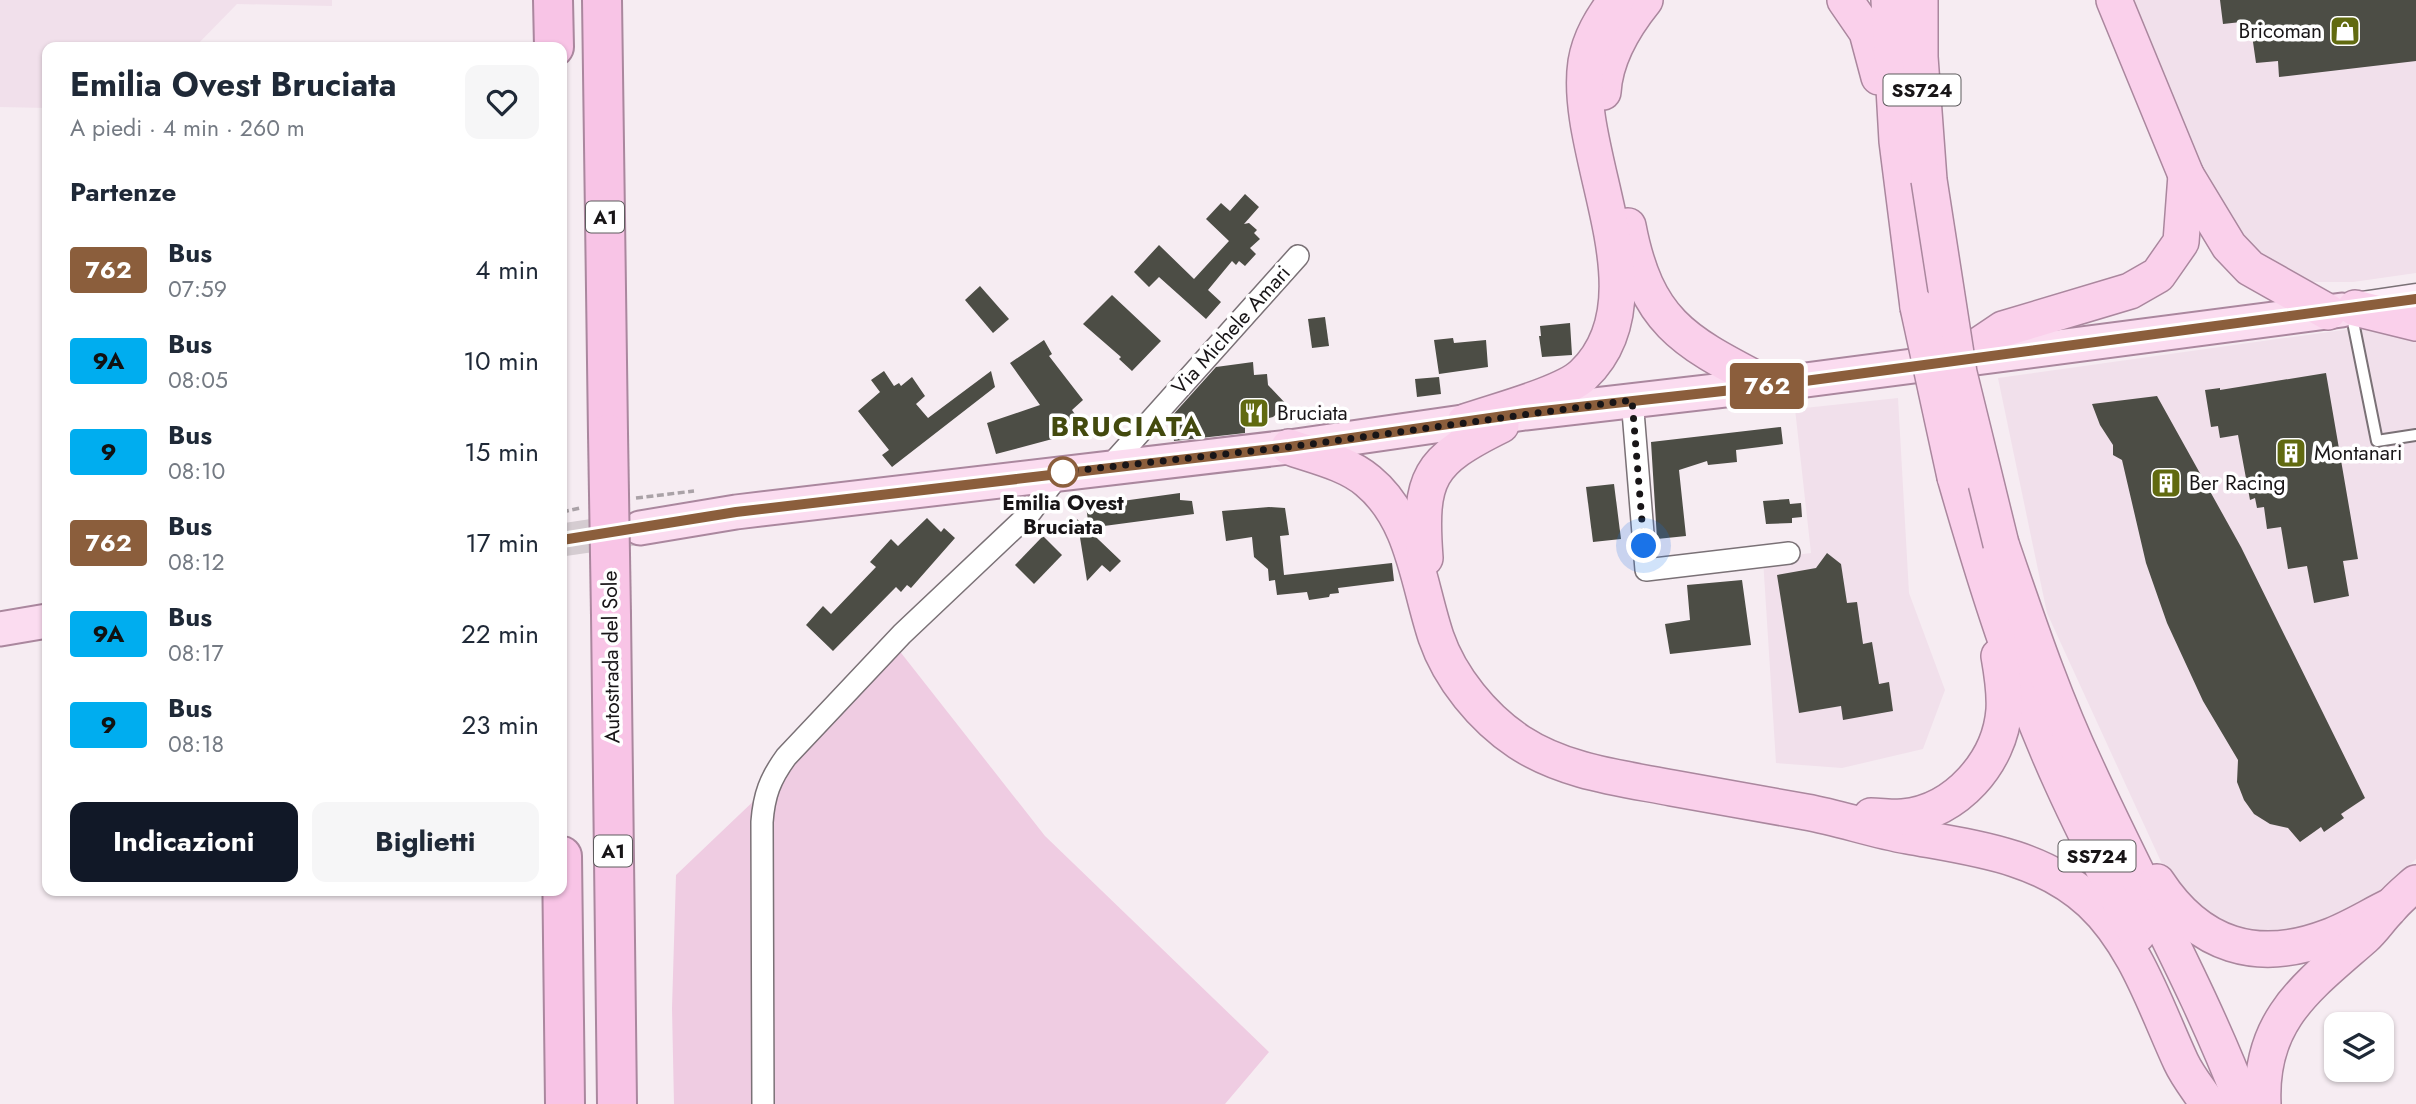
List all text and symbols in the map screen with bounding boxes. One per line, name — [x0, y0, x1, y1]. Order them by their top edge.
shop icon: Bricoman — [2328, 14, 2362, 48]
place label: Bricoman — [2239, 16, 2322, 46]
text: Emilia Ovest Bruciata — [70, 61, 397, 108]
button: heart — [465, 65, 539, 139]
road number: SS724 — [1884, 74, 1960, 106]
text: A piedi · 4 min · 260 m — [70, 111, 305, 145]
text: Partenze — [70, 173, 176, 211]
road number: A1 — [586, 202, 624, 232]
text: Bus — [168, 234, 212, 272]
text: 4 min — [475, 251, 539, 289]
text: 762 — [85, 252, 132, 287]
street label: Via Michele Amari — [1165, 259, 1297, 401]
text: 07:59 — [168, 272, 227, 306]
text: Bus — [168, 325, 212, 363]
text: 10 min — [463, 342, 539, 380]
text: 9A — [92, 343, 125, 378]
text: 08:05 — [168, 363, 228, 397]
line badge: 762 — [1727, 363, 1807, 409]
text: 762 — [1744, 368, 1790, 403]
restaurant icon: Bruciata — [1237, 396, 1271, 430]
place label: Bruciata — [1277, 398, 1348, 428]
district label: BRUCIATA — [1050, 406, 1204, 447]
text: Bus — [168, 416, 212, 454]
text: 15 min — [464, 433, 539, 471]
text: 9 — [100, 434, 117, 469]
building icon: Montanari — [2274, 436, 2308, 470]
place label: Montanari — [2314, 438, 2402, 468]
text: 08:10 — [168, 454, 225, 488]
marker: Emilia Ovest Bruciata — [1048, 457, 1078, 487]
building icon: Ber Racing — [2149, 466, 2183, 500]
place label: Ber Racing — [2189, 468, 2285, 498]
place label: Emilia Ovest Bruciata — [1002, 488, 1124, 542]
text: Bus — [168, 507, 212, 545]
text: 17 min — [465, 524, 539, 562]
text: 762 — [85, 525, 132, 560]
your location — [1626, 528, 1661, 563]
text: 08:12 — [168, 545, 225, 579]
street label: Autostrada del Sole — [594, 570, 628, 744]
text: Bus — [168, 598, 212, 636]
text: 22 min — [461, 615, 539, 653]
text: 9A — [92, 616, 125, 651]
text: 08:17 — [168, 636, 224, 670]
text: Bus — [168, 689, 212, 727]
text: 23 min — [462, 706, 539, 744]
text: 9 — [100, 707, 117, 742]
text: 08:18 — [168, 727, 224, 761]
button: Indicazioni — [70, 802, 298, 882]
button: Biglietti — [312, 802, 539, 882]
road number: A1 — [594, 836, 632, 866]
road number: SS724 — [2058, 841, 2136, 872]
map controls — [2324, 1012, 2394, 1082]
button: layers — [2324, 1012, 2394, 1082]

